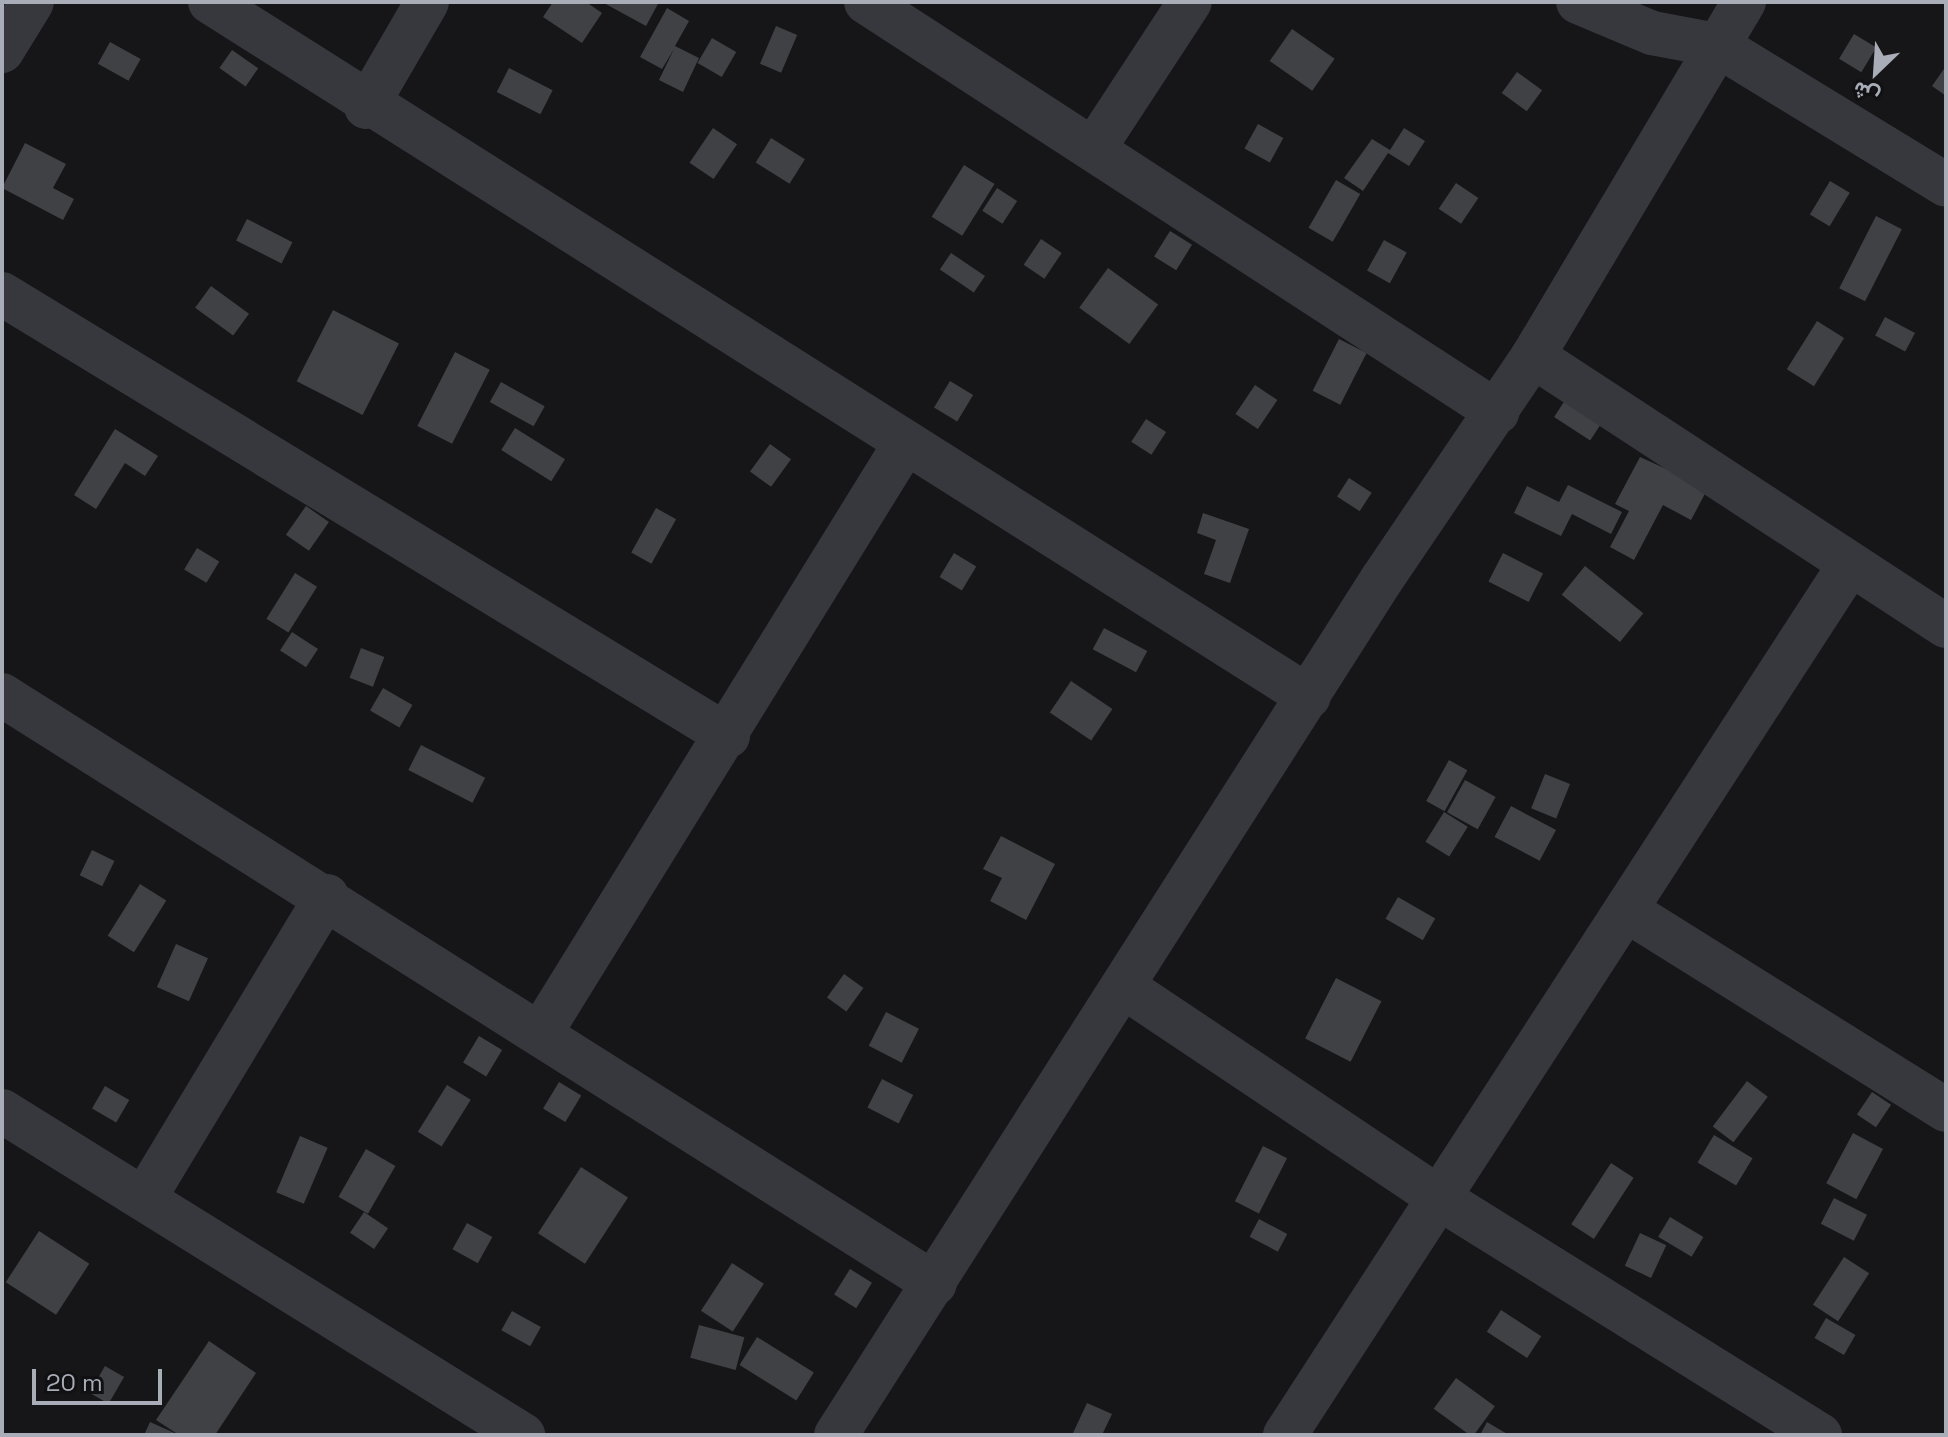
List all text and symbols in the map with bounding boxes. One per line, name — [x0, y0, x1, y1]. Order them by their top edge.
north arrow — [1836, 32, 1916, 112]
text: ش — [1848, 75, 1884, 112]
scale bar — [36, 1353, 166, 1403]
text: 20 m — [46, 1367, 103, 1398]

